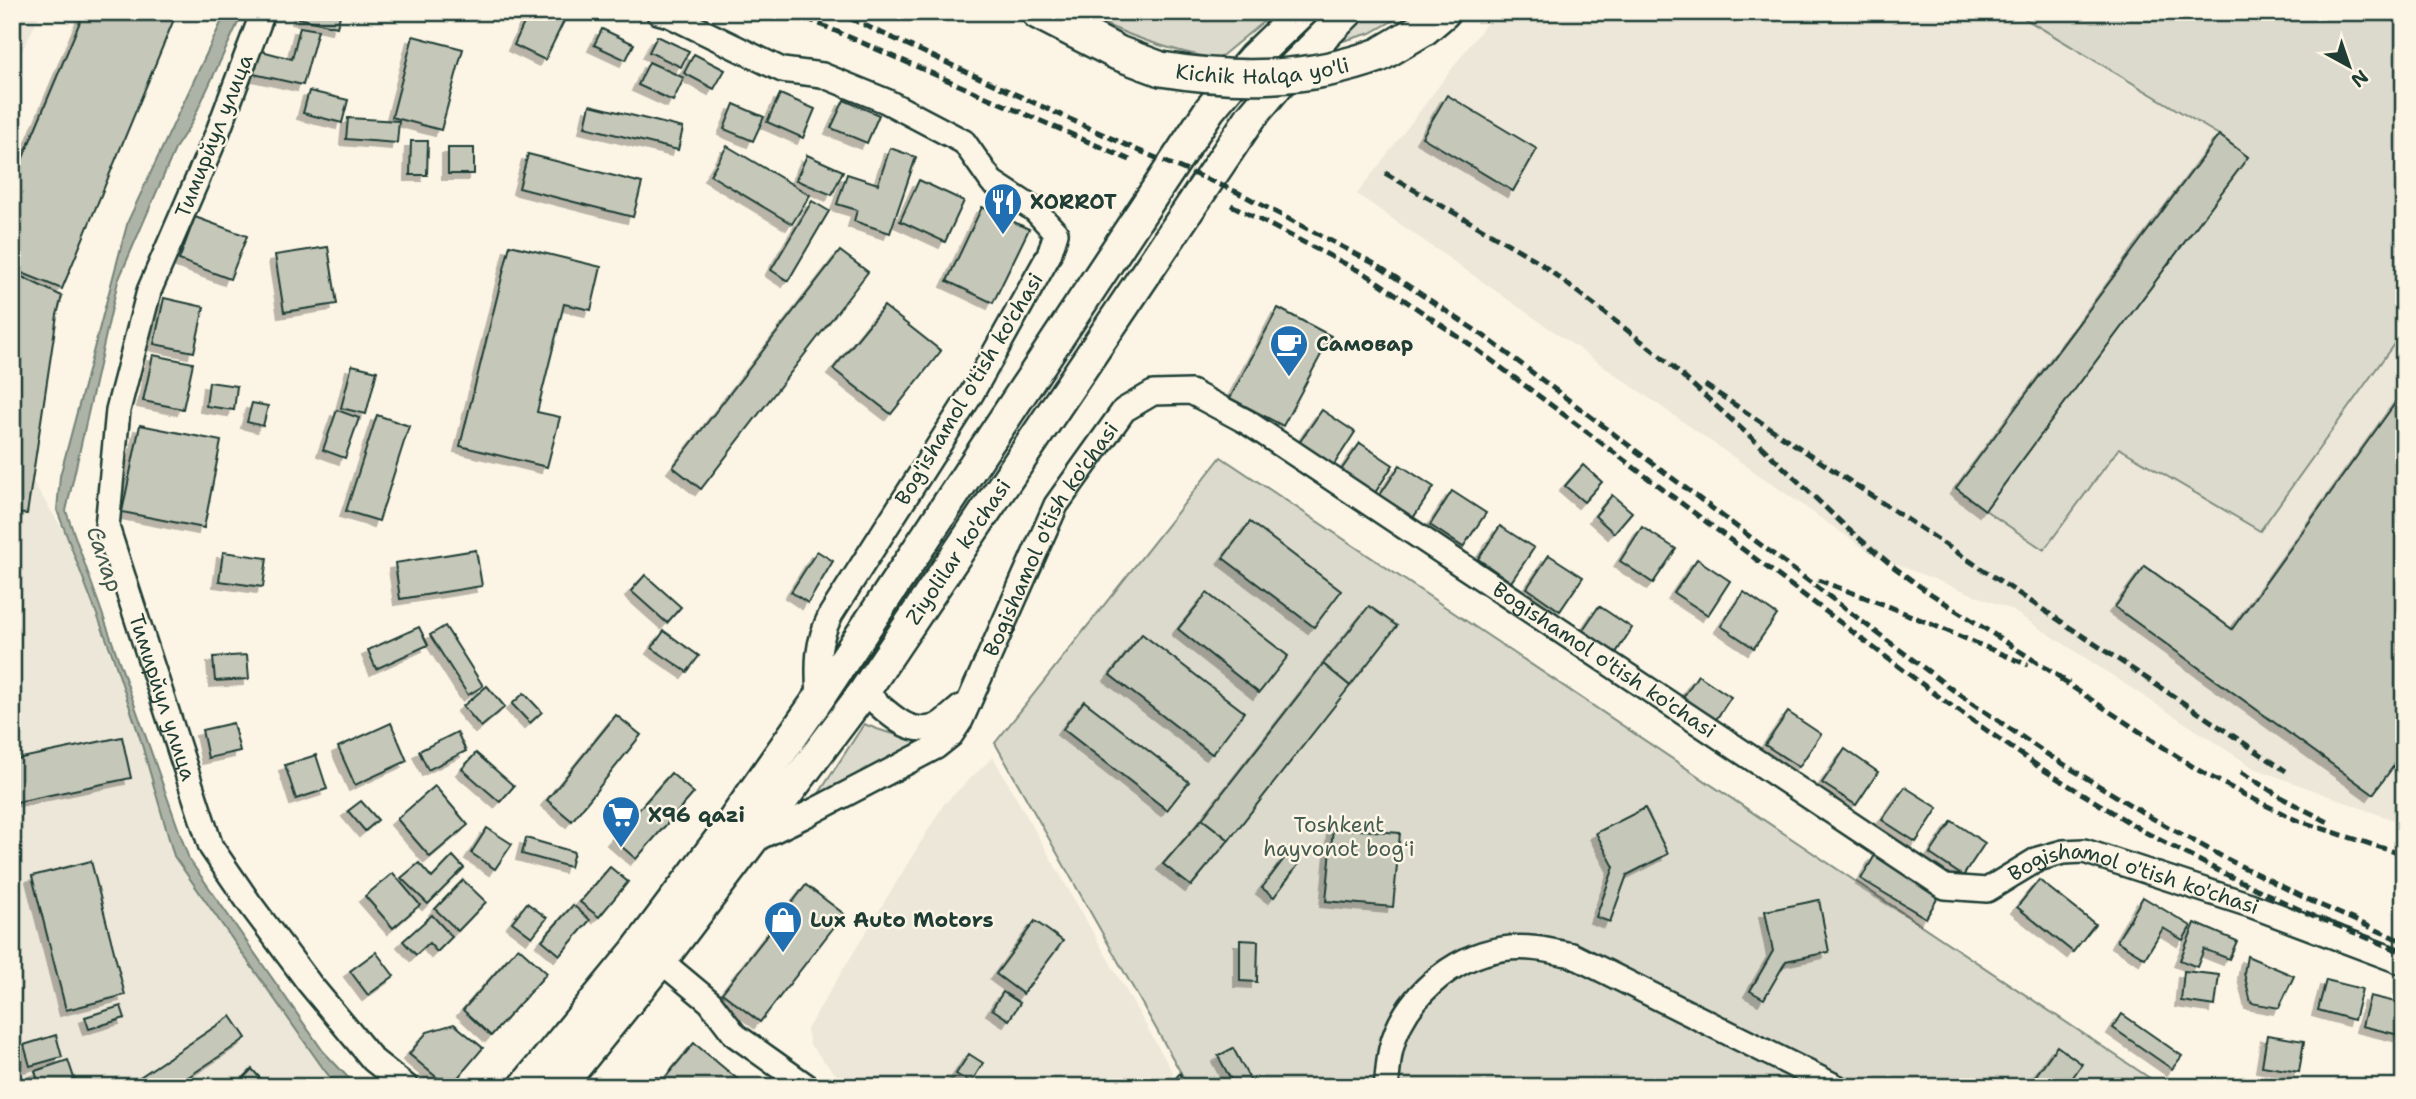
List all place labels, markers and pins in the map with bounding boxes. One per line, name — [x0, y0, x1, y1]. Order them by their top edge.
restaurant icon: XORROT — [982, 181, 1024, 236]
place label: XORROT — [1030, 188, 1117, 216]
cafe icon: Самовар — [1268, 323, 1310, 378]
place label: Самовар — [1316, 330, 1413, 358]
supermarket icon: X96 qazi — [600, 794, 642, 849]
place label: X96 qazi — [648, 801, 745, 829]
shop icon: Lux Auto Motors — [762, 899, 804, 954]
place label: Lux Auto Motors — [810, 906, 994, 934]

